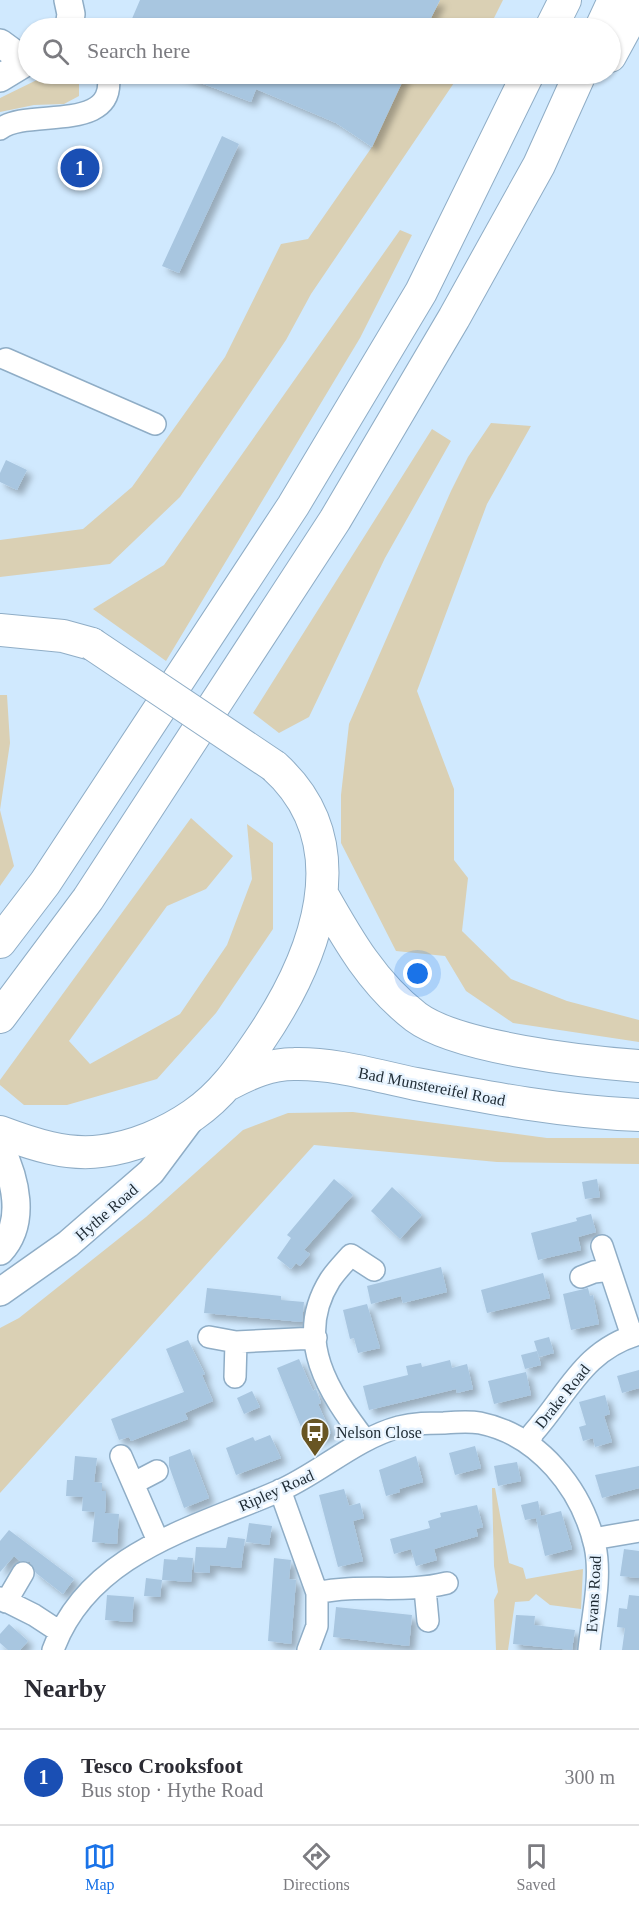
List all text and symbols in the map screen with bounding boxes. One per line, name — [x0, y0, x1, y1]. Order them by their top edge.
search box — [18, 18, 621, 84]
icon: search — [39, 35, 72, 68]
text: Search here — [87, 38, 190, 63]
pin: 1 — [60, 146, 100, 190]
your location — [403, 959, 432, 988]
street label: Bad Munstereifel Road — [357, 1064, 507, 1109]
street label: Hythe Road — [72, 1181, 142, 1245]
street label: Drake Road — [532, 1361, 593, 1432]
bus stop icon: Nelson Close — [299, 1416, 331, 1458]
place label: Nelson Close — [336, 1424, 422, 1441]
street label: Ripley Road — [236, 1466, 317, 1515]
street label: Evans Road — [583, 1555, 604, 1633]
text: Nearby — [24, 1674, 106, 1703]
text: Tesco Crooksfoot — [81, 1753, 243, 1778]
text: 1 — [39, 1766, 49, 1788]
text: 300 m — [564, 1766, 615, 1788]
text: Bus stop · Hythe Road — [81, 1779, 263, 1801]
tab: Map — [83, 1840, 116, 1894]
tab: Directions — [283, 1840, 350, 1894]
tab: Saved — [516, 1840, 556, 1894]

